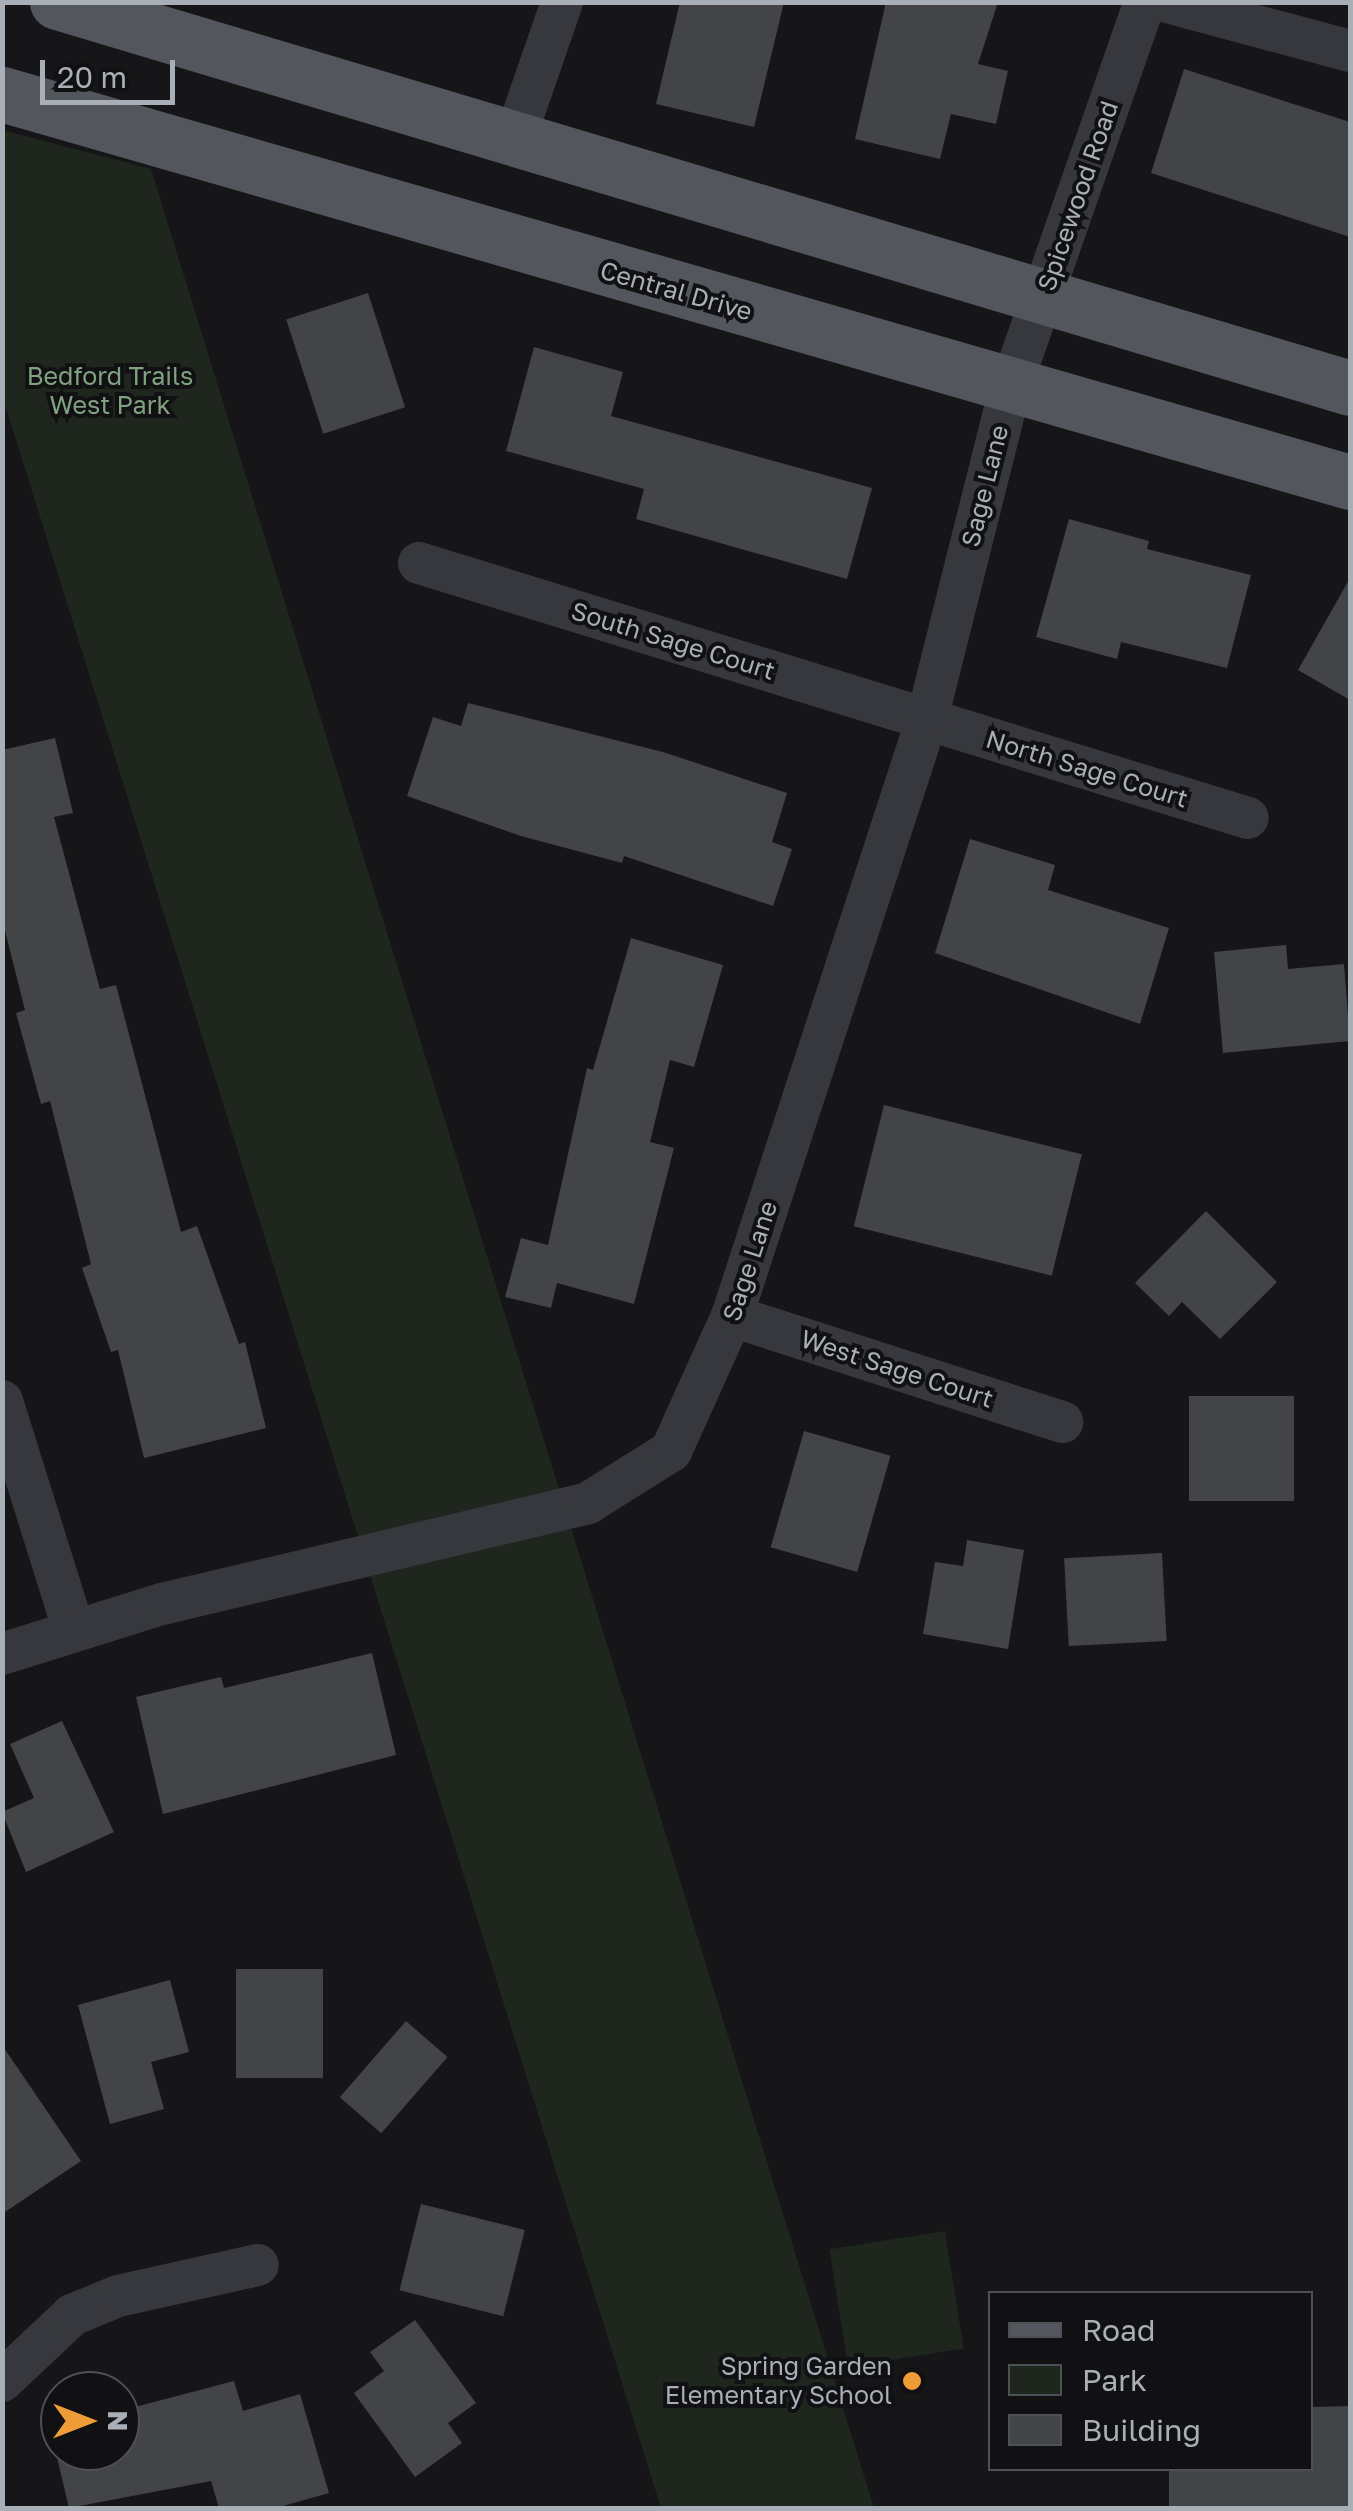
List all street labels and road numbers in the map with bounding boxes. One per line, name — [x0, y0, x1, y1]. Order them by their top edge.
street label: Spicewood Road — [1031, 97, 1125, 295]
street label: Central Drive — [597, 255, 755, 327]
street label: Sage Lane — [955, 422, 1015, 550]
street label: South Sage Court — [568, 596, 778, 686]
street label: North Sage Court — [982, 724, 1192, 814]
street label: Sage Lane — [716, 1197, 784, 1325]
street label: West Sage Court — [797, 1324, 997, 1414]

